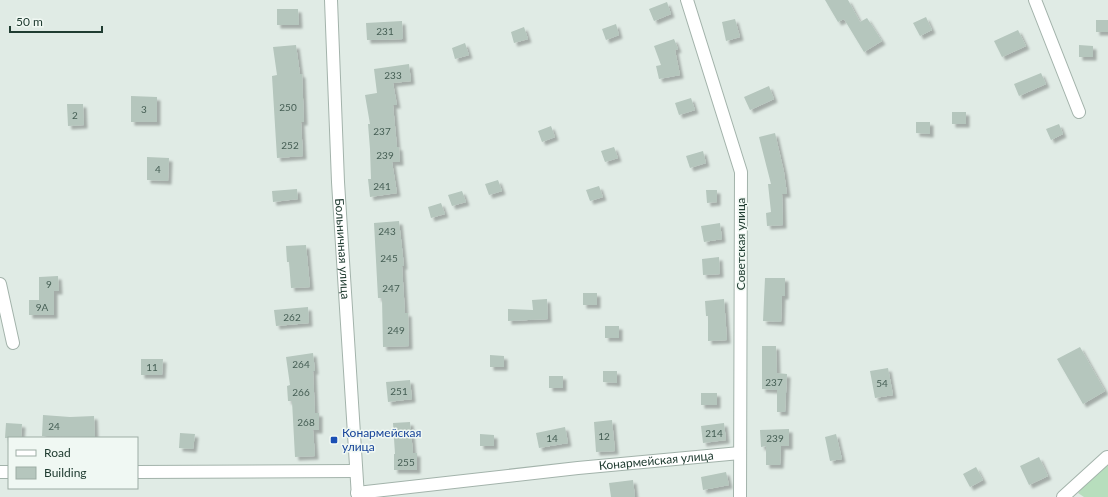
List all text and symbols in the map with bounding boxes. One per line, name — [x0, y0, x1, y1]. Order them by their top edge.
scale bar — [10, 8, 102, 34]
text: 50 m — [16, 14, 43, 29]
house number: 231 — [376, 25, 394, 37]
house number: 233 — [384, 69, 402, 81]
house number: 250 — [279, 101, 297, 113]
house number: 3 — [141, 103, 147, 115]
house number: 2 — [72, 109, 78, 121]
house number: 237 — [373, 125, 391, 137]
house number: 252 — [281, 139, 299, 151]
house number: 239 — [376, 149, 394, 161]
house number: 4 — [155, 163, 161, 175]
house number: 241 — [373, 180, 391, 192]
street label: Больничная улица — [332, 198, 353, 300]
street label: Советская улица — [733, 198, 748, 290]
house number: 243 — [378, 225, 396, 237]
house number: 245 — [380, 252, 398, 264]
house number: 9 — [46, 278, 52, 290]
house number: 247 — [382, 282, 400, 294]
house number: 9А — [36, 301, 49, 313]
house number: 262 — [283, 311, 301, 323]
house number: 249 — [387, 324, 405, 336]
house number: 264 — [292, 358, 310, 370]
house number: 11 — [146, 361, 158, 373]
house number: 237 — [765, 376, 783, 388]
house number: 54 — [876, 377, 888, 389]
house number: 251 — [390, 385, 408, 397]
house number: 266 — [292, 386, 310, 398]
house number: 268 — [297, 416, 315, 428]
house number: 24 — [48, 420, 60, 432]
place label: Конармейская улица — [342, 425, 421, 454]
house number: 214 — [705, 427, 723, 439]
house number: 12 — [598, 430, 610, 442]
house number: 14 — [546, 432, 558, 444]
house number: 239 — [766, 432, 784, 444]
marker: Конармейская улица — [329, 435, 339, 445]
legend — [8, 437, 138, 489]
text: Road — [44, 445, 71, 460]
street label: Конармейская улица — [598, 447, 714, 473]
house number: 255 — [397, 456, 415, 468]
text: Building — [44, 465, 87, 480]

